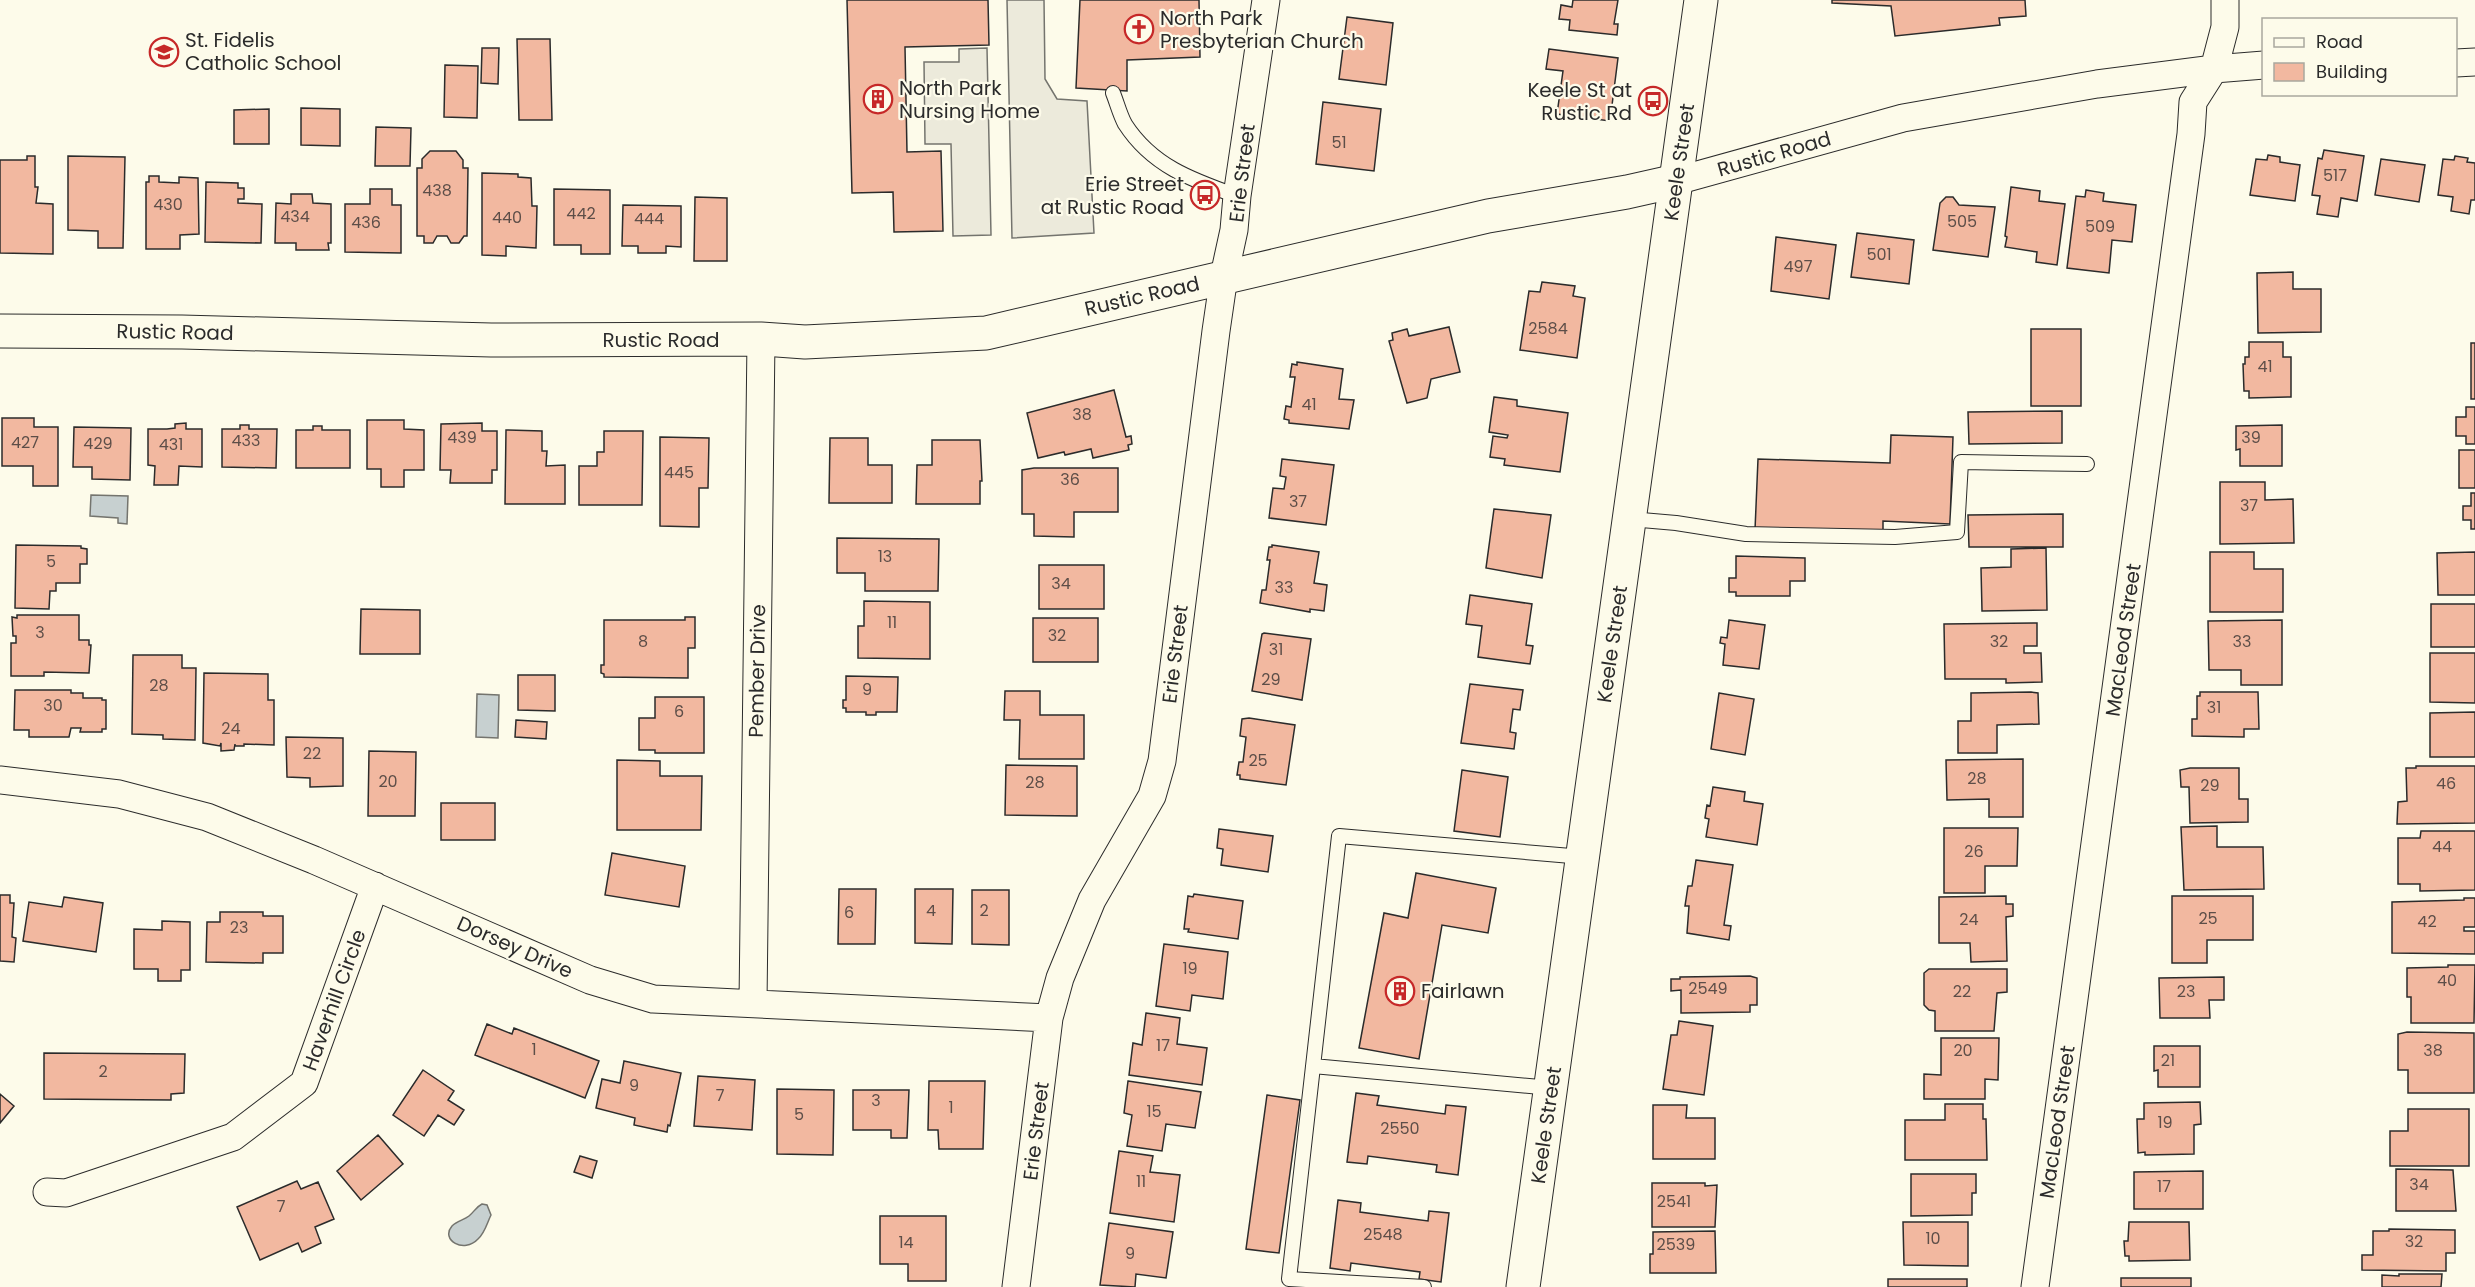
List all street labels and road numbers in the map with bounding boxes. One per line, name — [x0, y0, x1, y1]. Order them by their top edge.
street label: Keele Street — [1657, 102, 1701, 222]
street label: Erie Street — [1222, 122, 1262, 224]
street label: Rustic Road — [1714, 124, 1834, 184]
street label: Rustic Road — [1082, 269, 1202, 323]
street label: Rustic Road — [116, 317, 234, 347]
street label: Rustic Road — [602, 326, 720, 354]
street label: MacLeod Street — [2098, 562, 2148, 718]
street label: Keele Street — [1590, 584, 1634, 704]
street label: Erie Street — [1155, 603, 1195, 705]
street label: Pember Drive — [742, 604, 772, 738]
street label: Dorsey Drive — [453, 909, 577, 985]
street label: Haverhill Circle — [295, 925, 373, 1075]
street label: MacLeod Street — [2032, 1044, 2082, 1200]
street label: Keele Street — [1524, 1065, 1568, 1185]
street label: Erie Street — [1016, 1080, 1056, 1182]

